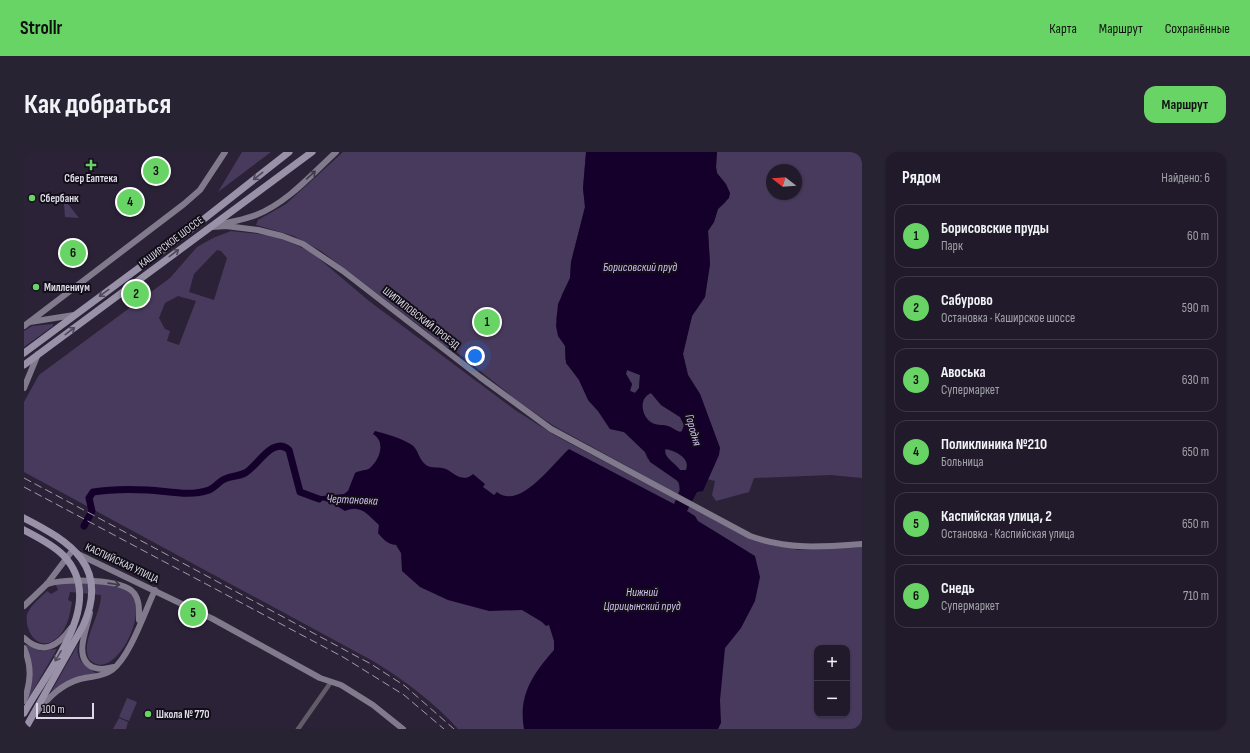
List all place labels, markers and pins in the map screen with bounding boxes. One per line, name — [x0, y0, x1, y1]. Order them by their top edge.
pin: 3 — [143, 156, 169, 186]
marker: Сбер Еаптека — [86, 160, 96, 170]
place label: Сбер Еаптека — [64, 172, 118, 185]
pin: 4 — [117, 187, 143, 217]
place label: Сбербанк — [40, 192, 79, 205]
marker: Сбербанк — [27, 193, 37, 203]
pin: 6 — [60, 238, 86, 268]
pin: 2 — [123, 279, 149, 309]
place label: Миллениум — [44, 281, 90, 294]
marker: Миллениум — [31, 282, 41, 292]
pin: 1 — [474, 307, 500, 337]
pin: 5 — [180, 598, 206, 628]
place label: Школа № 770 — [156, 708, 209, 721]
marker: Школа № 770 — [143, 709, 153, 719]

